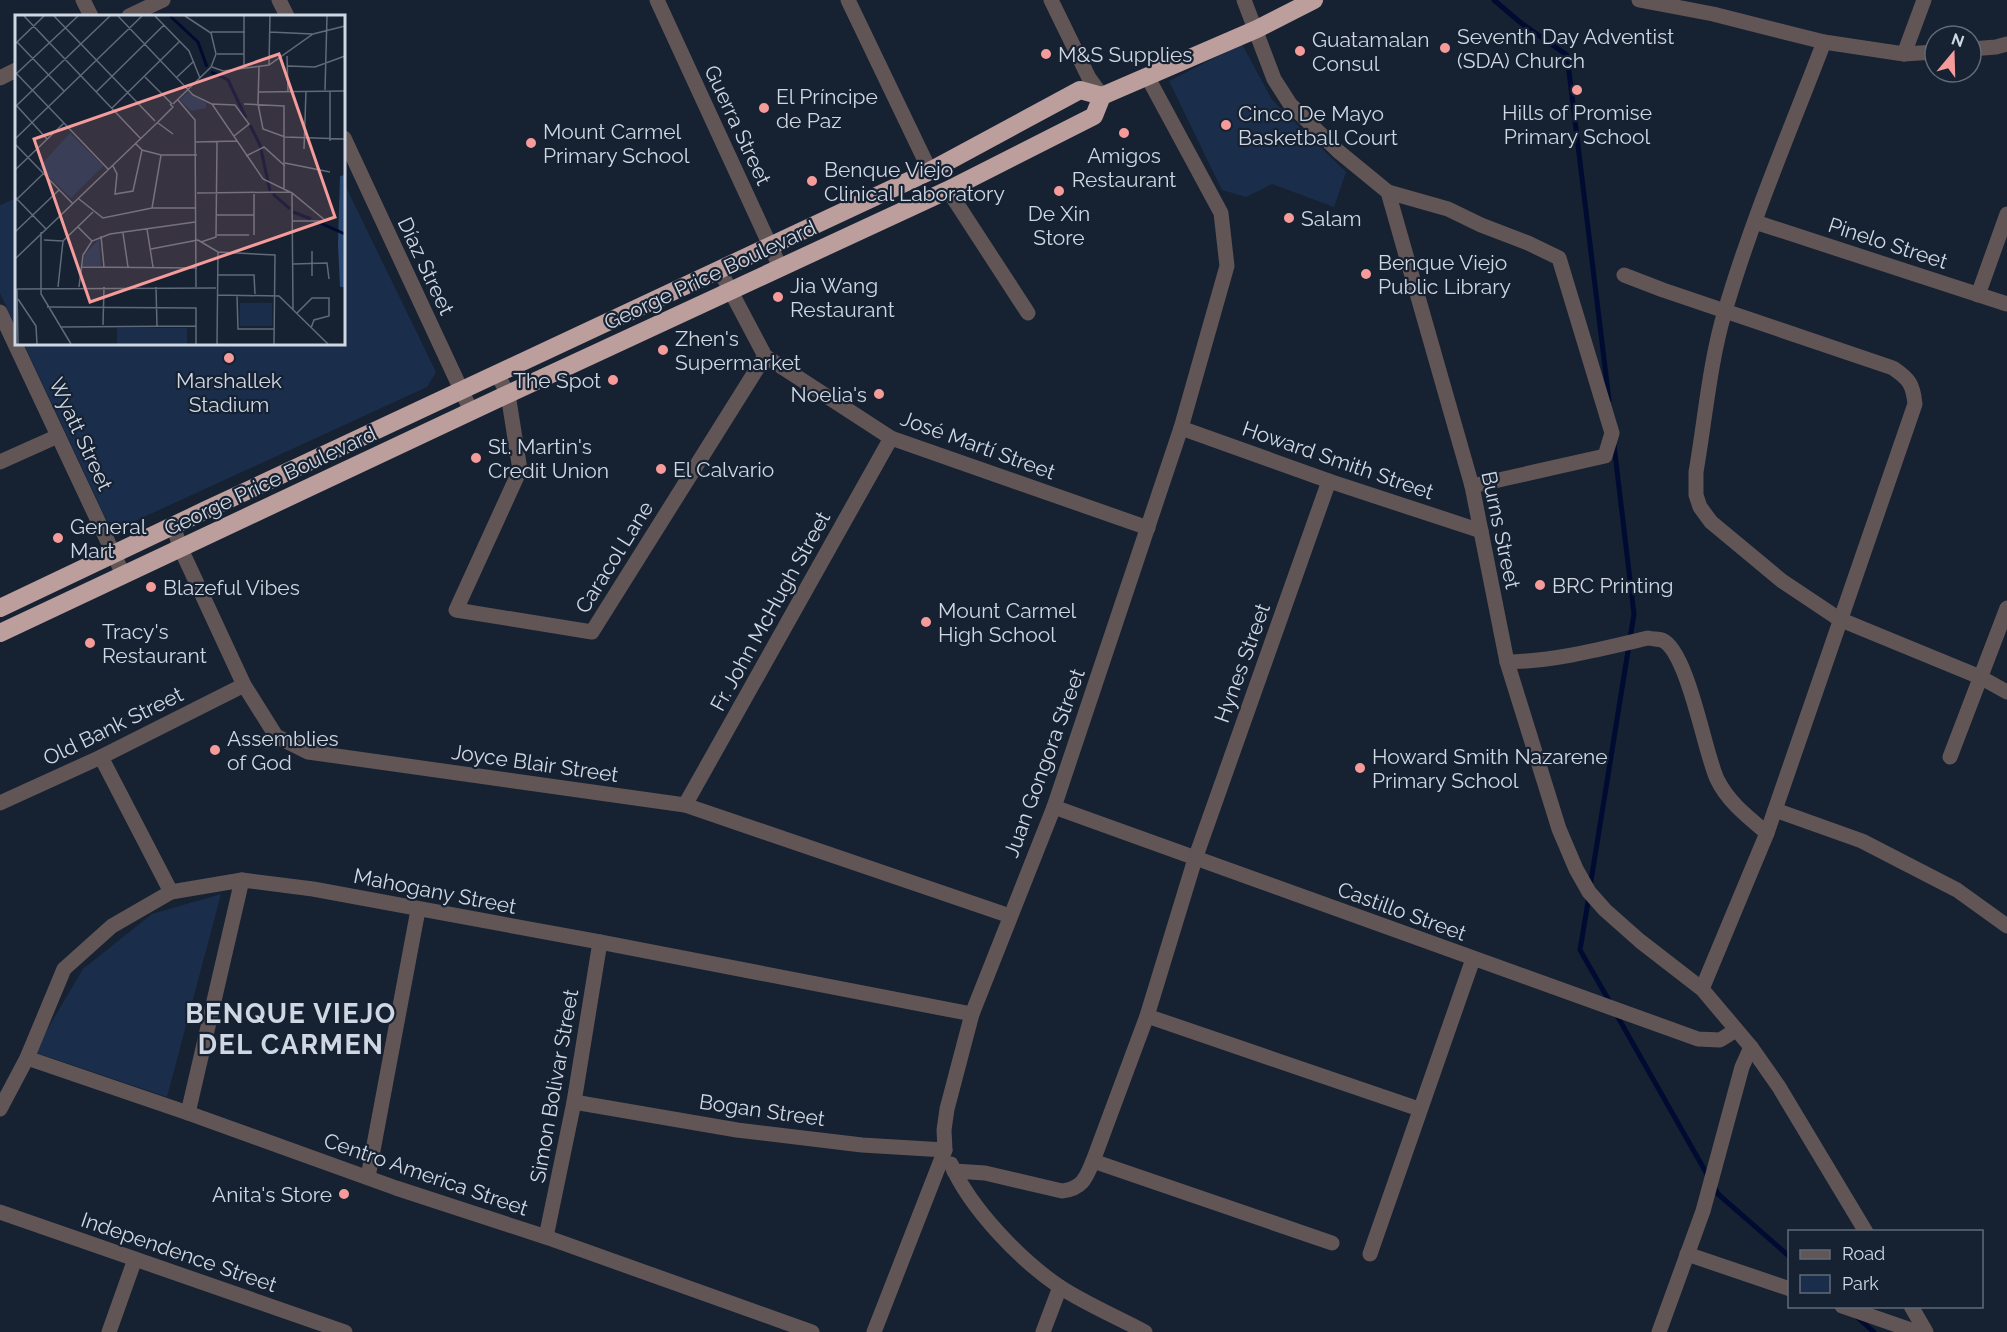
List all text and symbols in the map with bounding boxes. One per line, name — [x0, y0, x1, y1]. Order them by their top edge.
inset map — [15, 15, 345, 345]
place label: Seventh Day Adventist (SDA) Church — [1457, 24, 1674, 73]
north arrow — [1923, 24, 1983, 84]
place label: Guatamalan Consul — [1312, 27, 1430, 76]
text: N — [1949, 29, 1967, 51]
marker: Seventh Day Adventist (SDA) Church — [1438, 41, 1452, 55]
place label: M&S Supplies — [1058, 42, 1192, 67]
marker: Guatamalan Consul — [1293, 44, 1307, 58]
marker: M&S Supplies — [1039, 47, 1053, 61]
street label: Guerra Street — [699, 61, 777, 189]
marker: Hills of Promise Primary School — [1570, 83, 1584, 97]
place label: El Príncipe de Paz — [776, 84, 878, 133]
place label: Hills of Promise Primary School — [1502, 100, 1652, 149]
marker: El Príncipe de Paz — [757, 101, 771, 115]
place label: Cinco De Mayo Basketball Court — [1238, 101, 1398, 150]
marker: Cinco De Mayo Basketball Court — [1219, 118, 1233, 132]
place label: Mount Carmel Primary School — [543, 119, 690, 168]
marker: Amigos Restaurant — [1117, 126, 1131, 140]
marker: Mount Carmel Primary School — [524, 136, 538, 150]
place label: Amigos Restaurant — [1072, 143, 1176, 192]
place label: Benque Viejo Clinical Laboratory — [824, 157, 1005, 206]
marker: Benque Viejo Clinical Laboratory — [805, 174, 819, 188]
marker: De Xin Store — [1052, 184, 1066, 198]
place label: De Xin Store — [1028, 201, 1090, 250]
place label: Salam — [1301, 206, 1362, 231]
marker: Salam — [1282, 211, 1296, 225]
street label: Pinelo Street — [1825, 212, 1951, 274]
street label: Díaz Street — [392, 213, 460, 319]
street label: George Price Boulevard — [600, 215, 820, 335]
place label: Benque Viejo Public Library — [1378, 250, 1511, 299]
marker: Benque Viejo Public Library — [1359, 267, 1373, 281]
place label: Jia Wang Restaurant — [790, 273, 895, 322]
marker: Jia Wang Restaurant — [771, 290, 785, 304]
place label: Zhen's Supermarket — [675, 326, 801, 375]
marker: Zhen's Supermarket — [656, 343, 670, 357]
marker: Marshallek Stadium — [222, 351, 236, 365]
place label: Marshallek Stadium — [176, 368, 282, 417]
place label: The Spot — [513, 368, 601, 393]
marker: The Spot — [606, 373, 620, 387]
street label: Wyatt Street — [44, 374, 118, 494]
place label: Noelia's — [791, 382, 867, 407]
marker: Noelia's — [872, 387, 886, 401]
street label: José Martí Street — [897, 405, 1059, 485]
street label: Howard Smith Street — [1239, 416, 1437, 504]
street label: George Price Boulevard — [160, 421, 380, 541]
place label: St. Martin's Credit Union — [488, 434, 609, 483]
marker: St. Martin's Credit Union — [469, 451, 483, 465]
place label: El Calvario — [673, 457, 774, 482]
marker: El Calvario — [654, 462, 668, 476]
street label: Burns Street — [1476, 469, 1526, 591]
street label: Caracol Lane — [570, 496, 658, 618]
street label: Fr. John McHugh Street — [705, 507, 835, 715]
place label: General Mart — [70, 514, 147, 563]
marker: General Mart — [51, 531, 65, 545]
place label: BRC Printing — [1552, 573, 1673, 598]
place label: Blazeful Vibes — [163, 575, 300, 600]
marker: BRC Printing — [1533, 578, 1547, 592]
marker: Blazeful Vibes — [144, 580, 158, 594]
place label: Mount Carmel High School — [938, 598, 1077, 647]
street label: Hynes Street — [1209, 600, 1275, 726]
marker: Mount Carmel High School — [919, 615, 933, 629]
place label: Tracy's Restaurant — [102, 619, 207, 668]
marker: Tracy's Restaurant — [83, 636, 97, 650]
street label: Juan Gongora Street — [998, 665, 1090, 861]
street label: Old Bank Street — [39, 681, 187, 771]
place label: Assemblies of God — [227, 726, 339, 775]
street label: Joyce Blair Street — [450, 739, 620, 787]
marker: Assemblies of God — [208, 743, 222, 757]
place label: Howard Smith Nazarene Primary School — [1372, 744, 1608, 793]
marker: Howard Smith Nazarene Primary School — [1353, 761, 1367, 775]
street label: Mahogany Street — [351, 863, 519, 919]
street label: Castillo Street — [1334, 876, 1470, 946]
street label: Simon Bolivar Street — [525, 987, 583, 1185]
district label: BENQUE VIEJO DEL CARMEN — [185, 998, 397, 1060]
street label: Bogan Street — [698, 1089, 826, 1131]
street label: Centro America Street — [321, 1127, 531, 1221]
place label: Anita's Store — [212, 1182, 332, 1207]
marker: Anita's Store — [337, 1187, 351, 1201]
street label: Independence Street — [78, 1207, 280, 1297]
legend — [1788, 1230, 1983, 1308]
text: Road — [1842, 1243, 1885, 1264]
text: Park — [1842, 1273, 1879, 1294]

